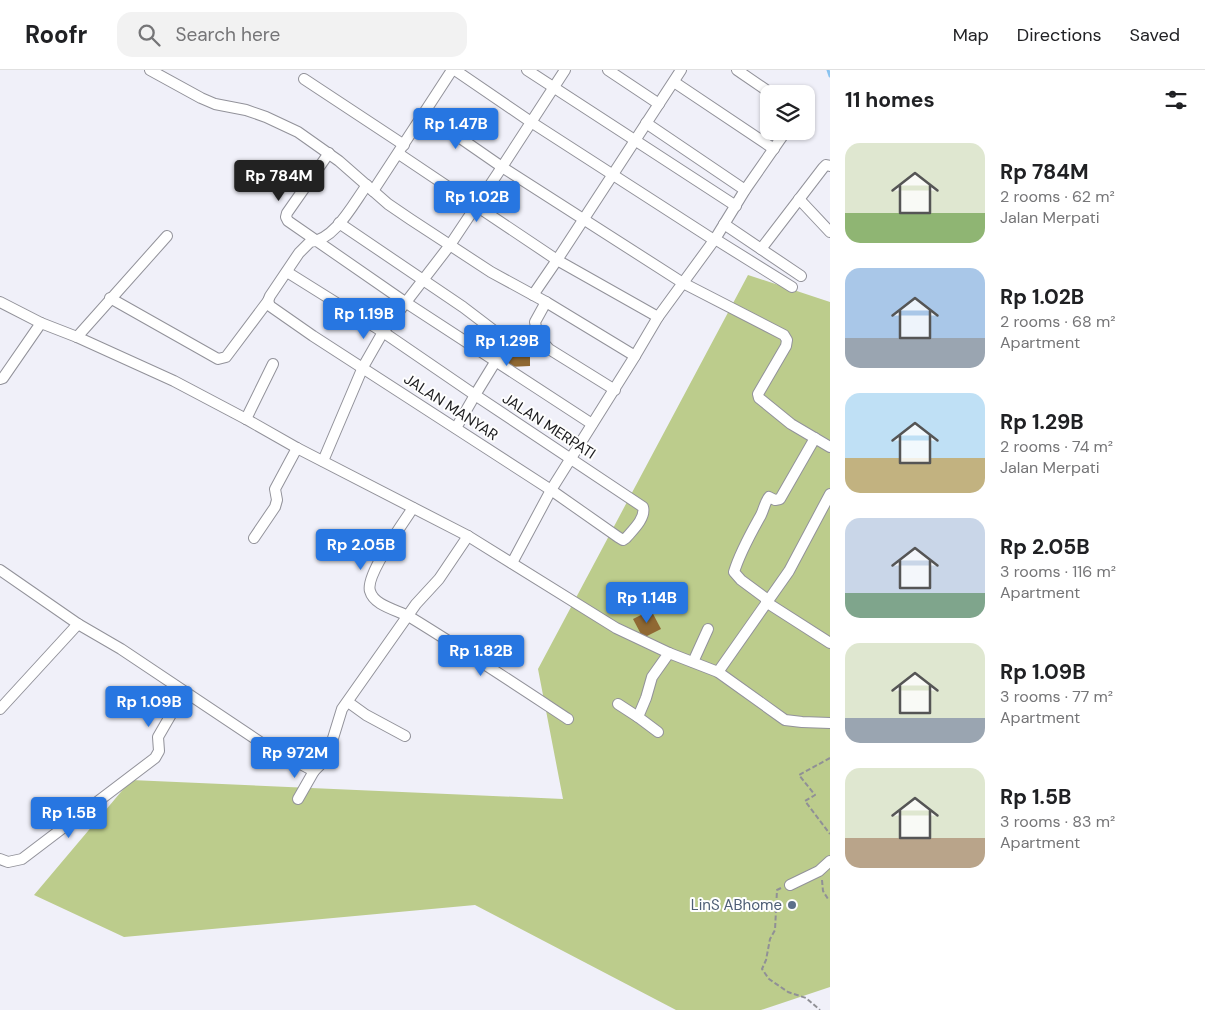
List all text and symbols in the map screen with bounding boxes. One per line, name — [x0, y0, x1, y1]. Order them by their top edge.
search box — [117, 12, 467, 57]
text: Roofr — [25, 19, 87, 50]
icon: search — [135, 21, 163, 49]
text: Search here — [175, 22, 280, 47]
text: Map — [953, 23, 989, 47]
text: Directions — [1017, 23, 1102, 47]
text: Saved — [1130, 23, 1180, 47]
map controls — [760, 85, 815, 140]
button: layers — [760, 85, 815, 140]
text: 11 homes — [845, 86, 935, 114]
icon: filters — [1162, 86, 1190, 114]
pin: Rp 1.47B — [404, 108, 508, 150]
text: Rp 1.47B — [424, 113, 488, 134]
text: Rp 784M — [1000, 158, 1089, 186]
pin: Rp 784M — [233, 160, 325, 202]
icon: home — [885, 163, 945, 223]
text: Rp 784M — [245, 165, 313, 186]
pin: Rp 1.02B — [425, 180, 529, 223]
text: Rp 1.02B — [445, 186, 509, 207]
text: 2 rooms · 62 m² — [1000, 186, 1115, 207]
text: Jalan Merpati — [1000, 207, 1100, 228]
text: Rp 1.02B — [1000, 283, 1084, 311]
icon: home — [885, 288, 945, 348]
pin: Rp 1.19B — [312, 298, 416, 340]
text: Rp 1.19B — [334, 303, 394, 324]
text: 2 rooms · 68 m² — [1000, 311, 1116, 332]
pin: Rp 1.29B — [455, 324, 559, 367]
text: Rp 1.29B — [475, 330, 539, 351]
text: Apartment — [1000, 332, 1080, 353]
street label: JALAN MANYAR — [400, 369, 502, 445]
street label: JALAN MERPATI — [499, 388, 599, 464]
text: Rp 1.29B — [1000, 408, 1084, 436]
icon: home — [885, 413, 945, 473]
text: 2 rooms · 74 m² — [1000, 436, 1113, 457]
text: Jalan Merpati — [1000, 457, 1100, 478]
pin: Rp 2.05B — [309, 528, 413, 571]
text: Rp 2.05B — [1000, 533, 1090, 561]
text: Rp 2.05B — [327, 534, 395, 555]
icon: home — [885, 538, 945, 598]
text: 3 rooms · 116 m² — [1000, 561, 1116, 582]
pin: Rp 1.14B — [595, 582, 699, 624]
text: Apartment — [1000, 582, 1080, 603]
text: Rp 1.14B — [617, 587, 677, 608]
pin: Rp 1.82B — [429, 634, 533, 677]
text: Rp 1.82B — [449, 640, 513, 661]
text: Rp 1.09B — [1000, 658, 1086, 686]
icon: home — [885, 663, 945, 723]
pin: Rp 1.09B — [97, 686, 201, 728]
text: 3 rooms · 77 m² — [1000, 686, 1113, 707]
text: Rp 1.09B — [116, 691, 182, 712]
text: Apartment — [1000, 707, 1080, 728]
pin: Rp 972M — [249, 736, 341, 779]
text: Rp 972M — [262, 742, 328, 763]
text: Rp 1.5B — [1000, 783, 1071, 811]
icon: home — [885, 788, 945, 848]
pin: Rp 1.5B — [23, 796, 115, 839]
text: Rp 1.5B — [42, 802, 96, 823]
text: 3 rooms · 83 m² — [1000, 811, 1115, 832]
text: Apartment — [1000, 832, 1080, 853]
place label: LinS ABhome — [691, 895, 782, 915]
marker: LinS ABhome — [786, 899, 798, 911]

